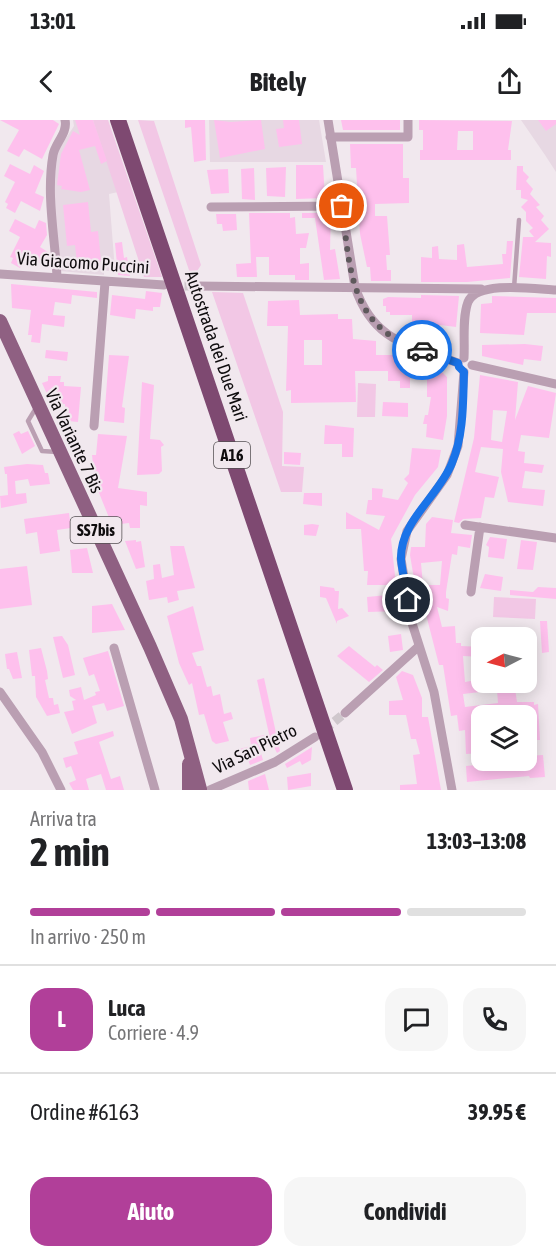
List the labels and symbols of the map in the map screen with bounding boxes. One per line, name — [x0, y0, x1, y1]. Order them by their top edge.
pin — [316, 180, 367, 231]
street label: Via Giacomo Puccini — [16, 247, 150, 278]
street label: Autostrada dei Due Mari — [181, 268, 252, 424]
courier — [392, 320, 452, 380]
street label: Via Variante 7 Bis — [41, 385, 108, 496]
road number: A16 — [214, 442, 250, 468]
road number: SS7bis — [70, 517, 122, 543]
pin — [382, 574, 433, 625]
north arrow — [471, 627, 537, 693]
street label: Via San Pietro — [209, 719, 300, 778]

